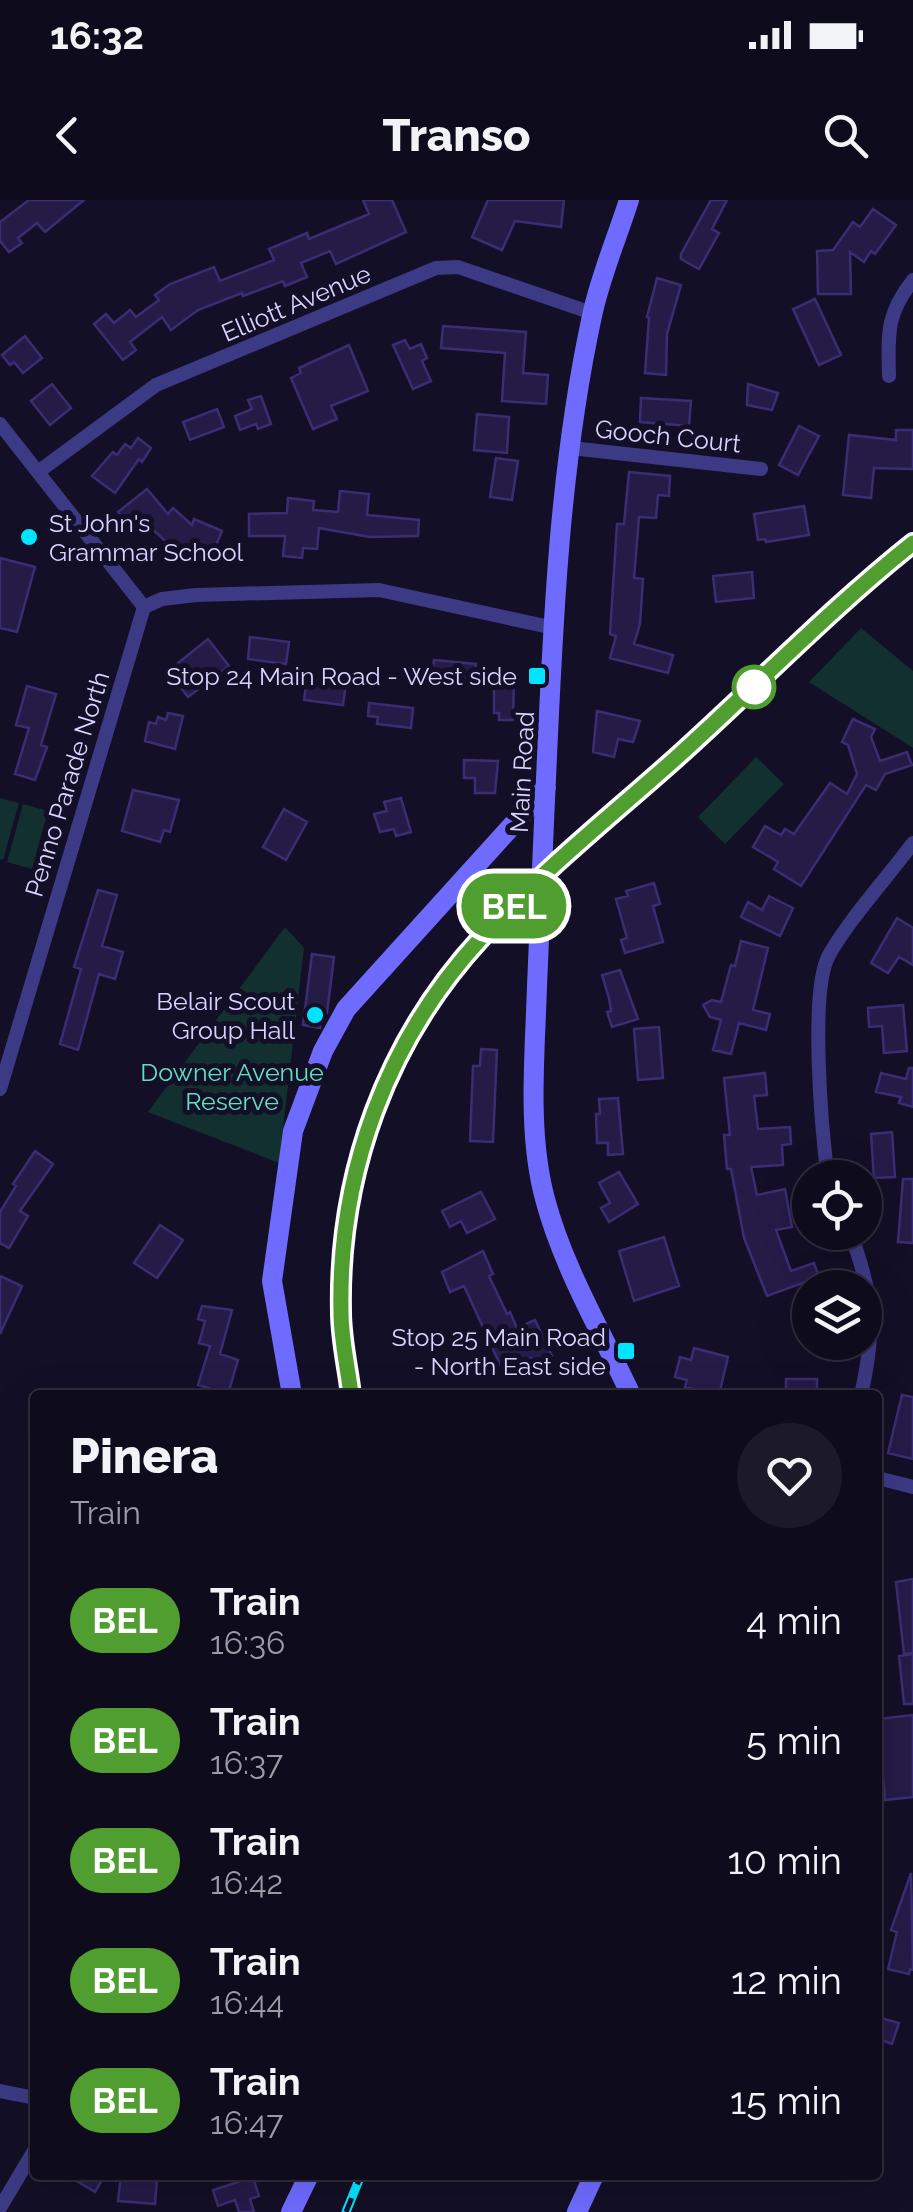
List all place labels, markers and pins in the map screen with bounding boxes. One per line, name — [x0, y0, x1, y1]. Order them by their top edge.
place label: St John's Grammar School — [49, 508, 244, 567]
marker: St John's Grammar School — [18, 526, 40, 548]
place label: Stop 24 Main Road - West side — [166, 661, 517, 691]
marker: Stop 24 Main Road - West side — [526, 665, 548, 687]
unlabelled marker — [733, 666, 775, 708]
place label: Belair Scout Group Hall — [156, 986, 296, 1045]
marker: Belair Scout Group Hall — [304, 1004, 326, 1026]
place label: Stop 25 Main Road - North East side — [391, 1322, 606, 1381]
marker: Stop 25 Main Road - North East side — [615, 1340, 637, 1362]

